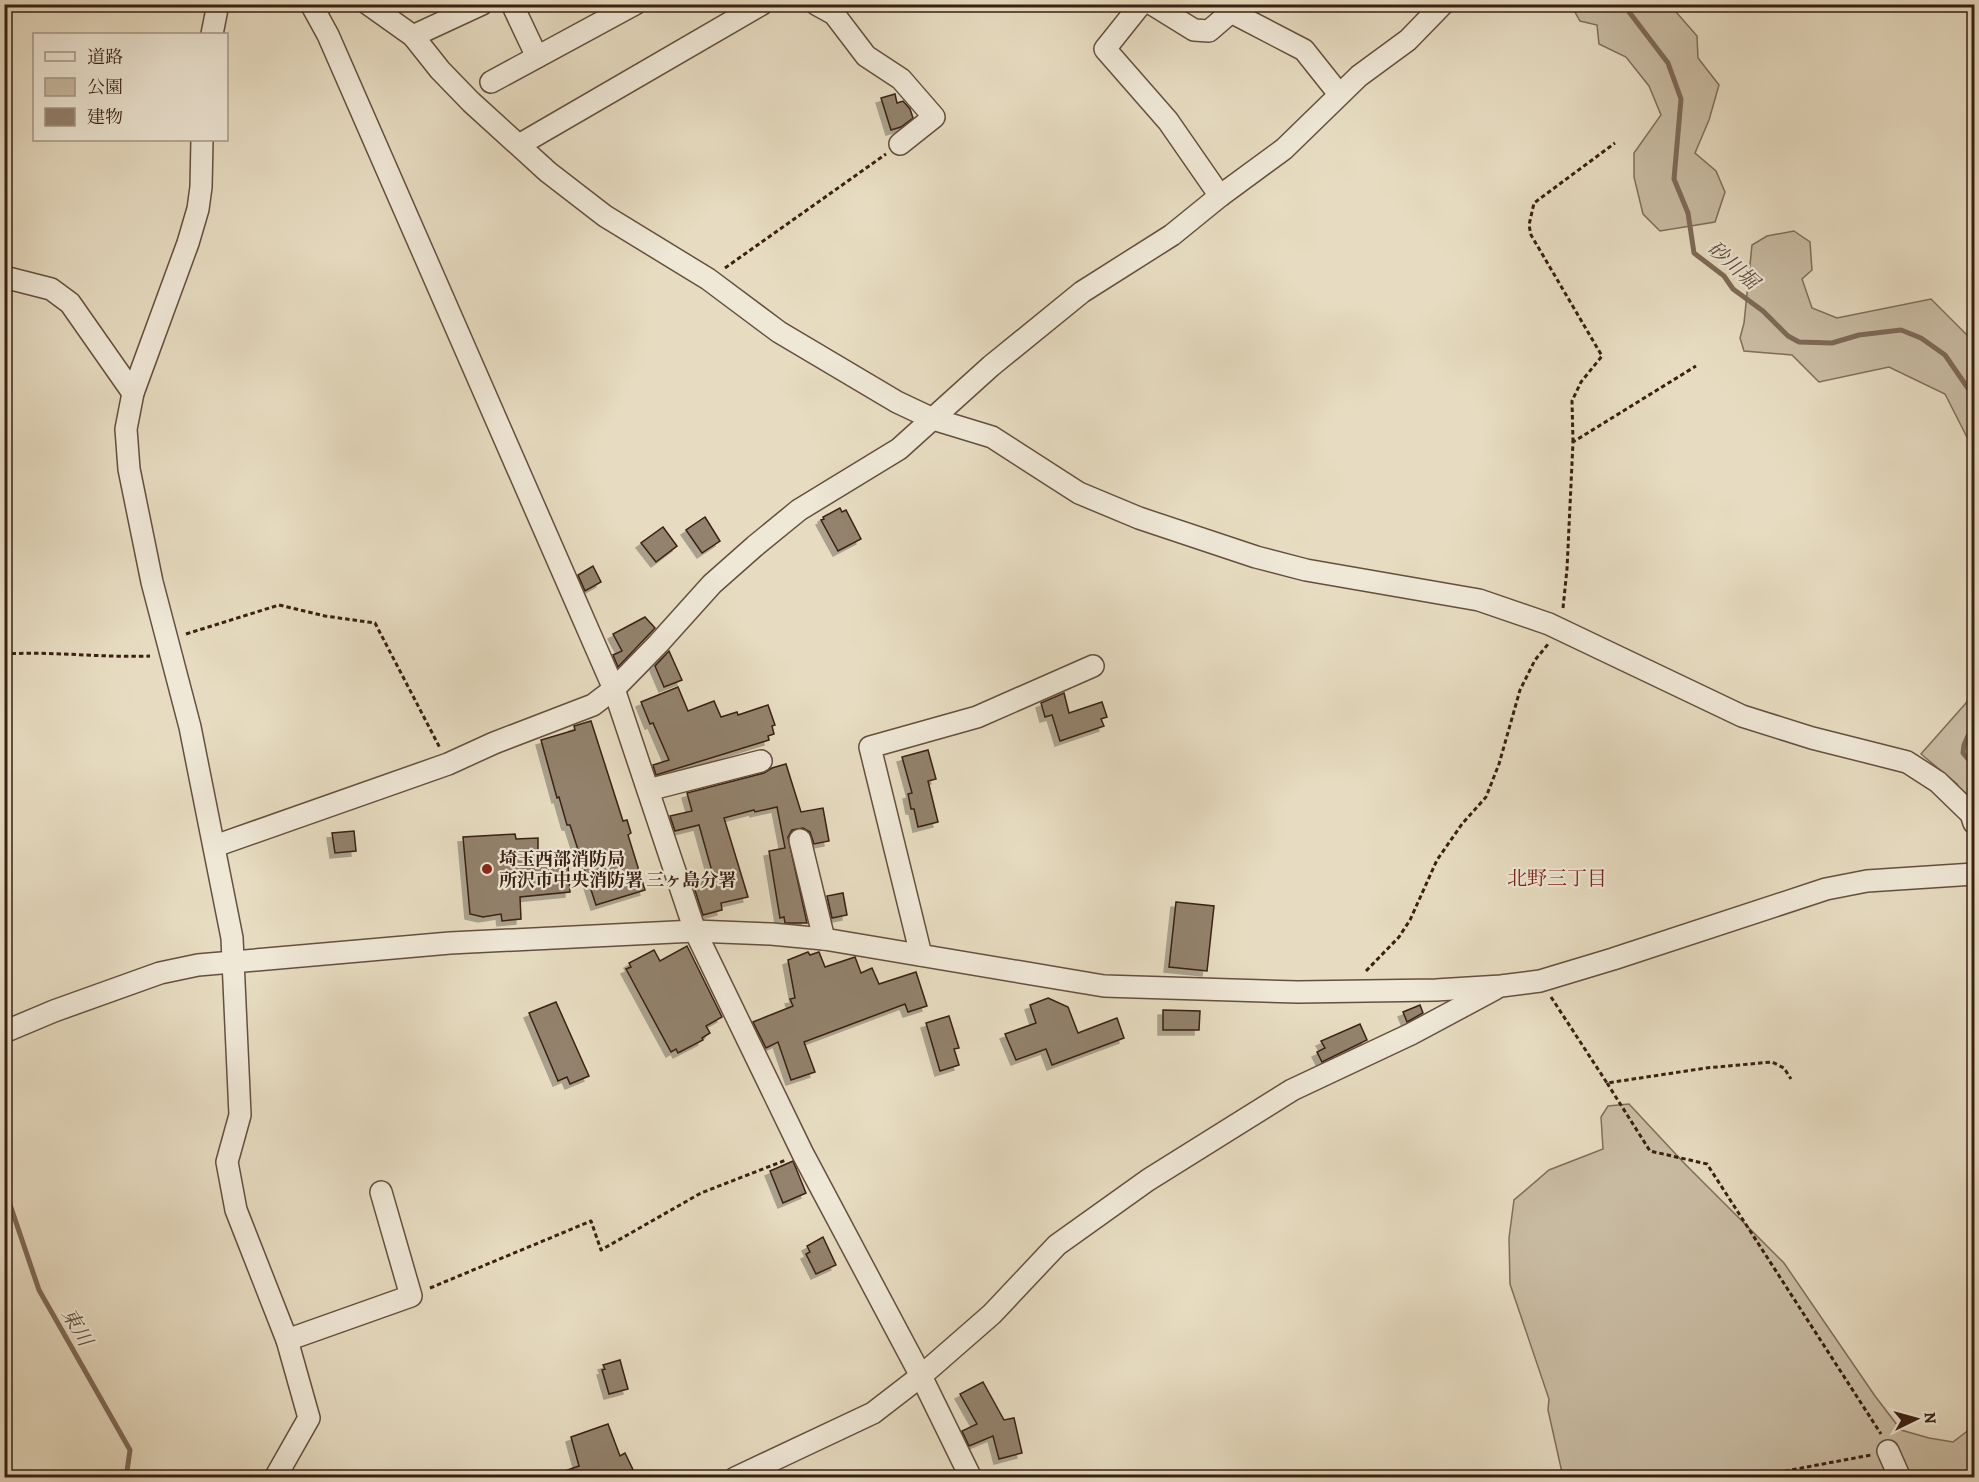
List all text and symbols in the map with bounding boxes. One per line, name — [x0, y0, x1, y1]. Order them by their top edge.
legend — [33, 33, 228, 141]
text: 道路 — [87, 45, 123, 69]
text: 公園 — [87, 75, 123, 99]
text: 建物 — [87, 105, 123, 129]
water label: 砂川堀 — [1702, 235, 1767, 297]
place label: 埼玉西部消防局 所沢市中央消防署 三ヶ島分署 — [499, 847, 736, 892]
marker: 埼玉西部消防局 所沢市中央消防署 三ヶ島分署 — [480, 862, 494, 876]
district label: 北野三丁目 — [1507, 865, 1607, 892]
water label: 東川 — [55, 1303, 100, 1353]
north arrow — [1886, 1389, 1946, 1449]
text: N — [1918, 1411, 1941, 1425]

